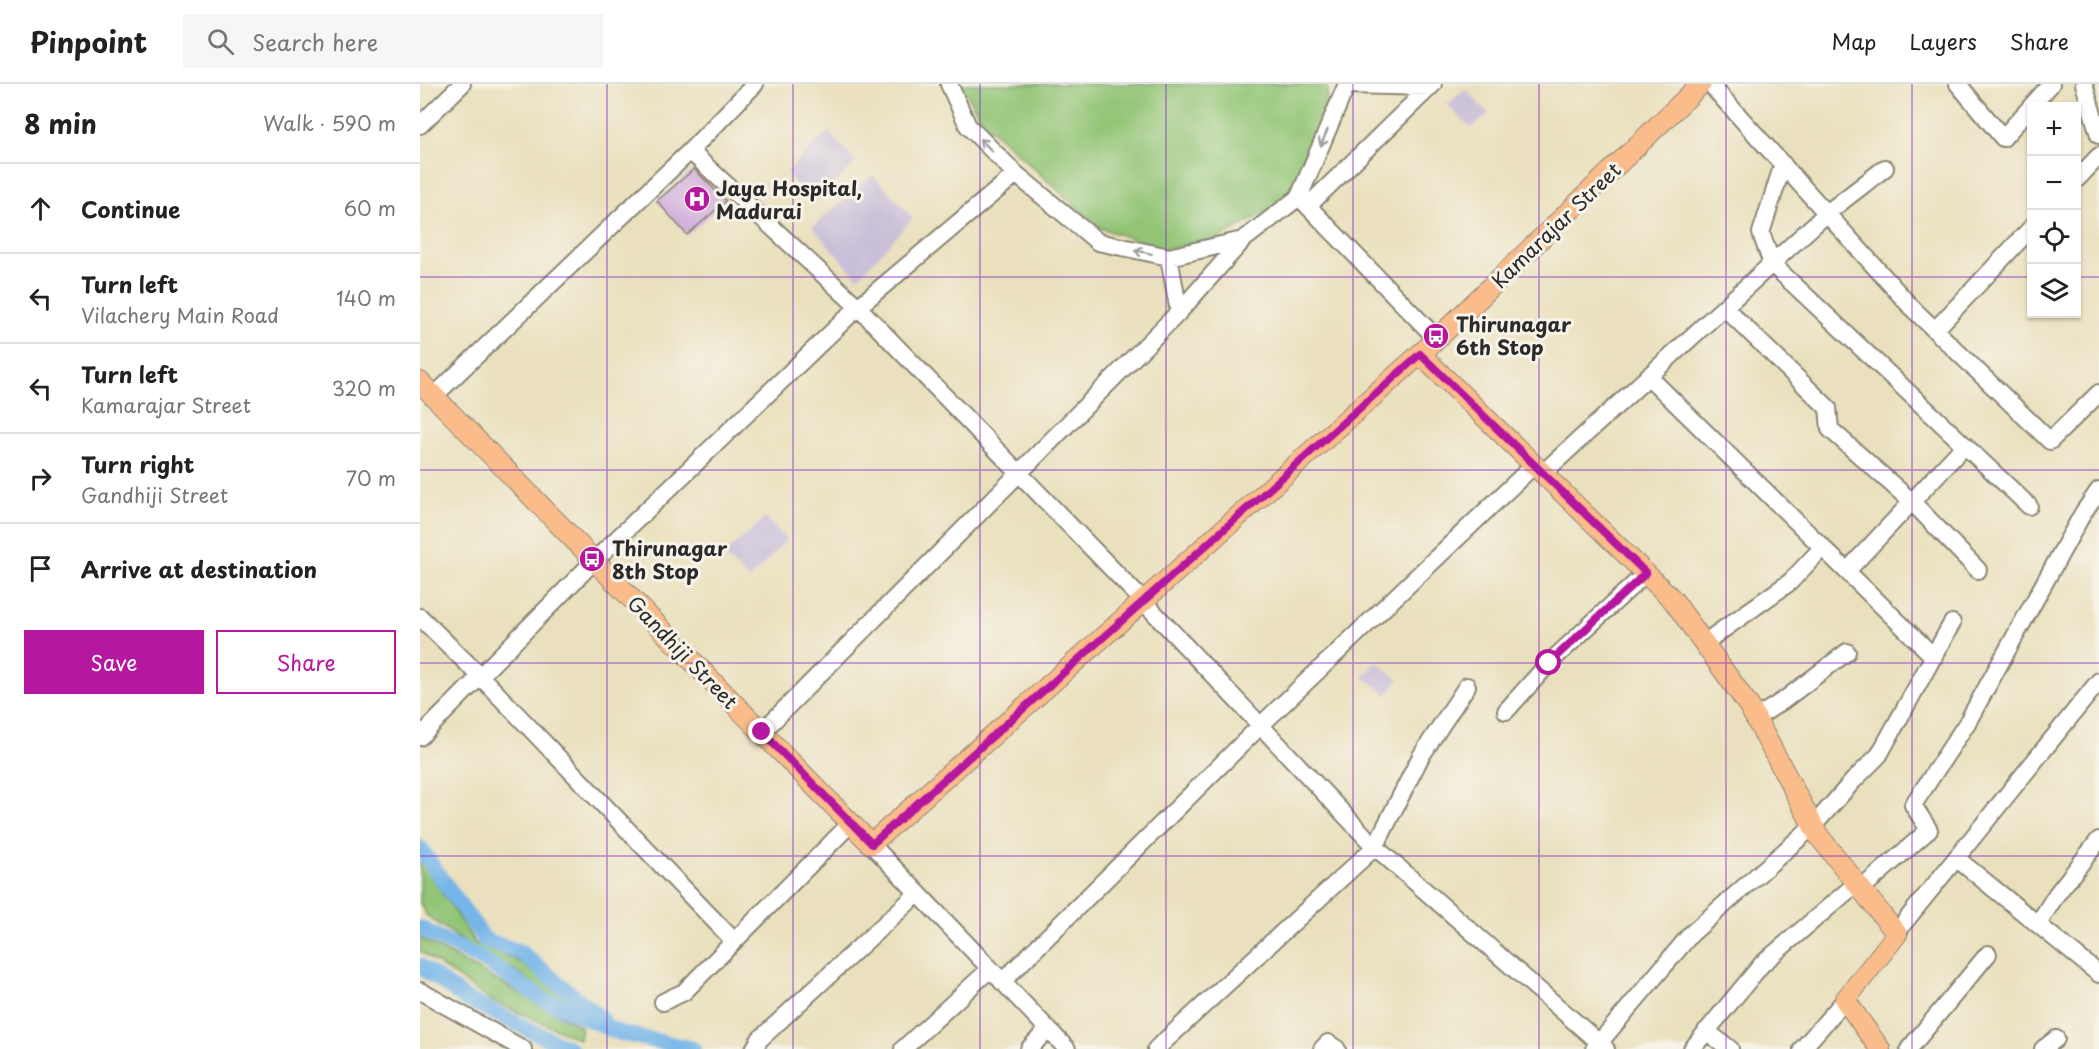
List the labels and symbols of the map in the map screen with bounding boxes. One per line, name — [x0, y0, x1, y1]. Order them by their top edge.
one-way arrow — [1318, 128, 1329, 147]
one-way arrow — [979, 137, 994, 152]
street label: Kamarajar Street — [1484, 155, 1628, 295]
place label: Jaya Hospital, Madurai — [716, 173, 862, 226]
hospital icon: Jaya Hospital, Madurai — [682, 184, 712, 214]
one-way arrow — [1134, 246, 1154, 257]
place label: Thirunagar 6th Stop — [1456, 309, 1572, 362]
bus stop icon: Thirunagar 6th Stop — [1421, 321, 1451, 351]
place label: Thirunagar 8th Stop — [612, 533, 728, 586]
bus stop icon: Thirunagar 8th Stop — [577, 544, 607, 574]
street label: Gandhiji Street — [621, 589, 745, 715]
route start — [1535, 649, 1561, 675]
route end — [748, 718, 774, 744]

